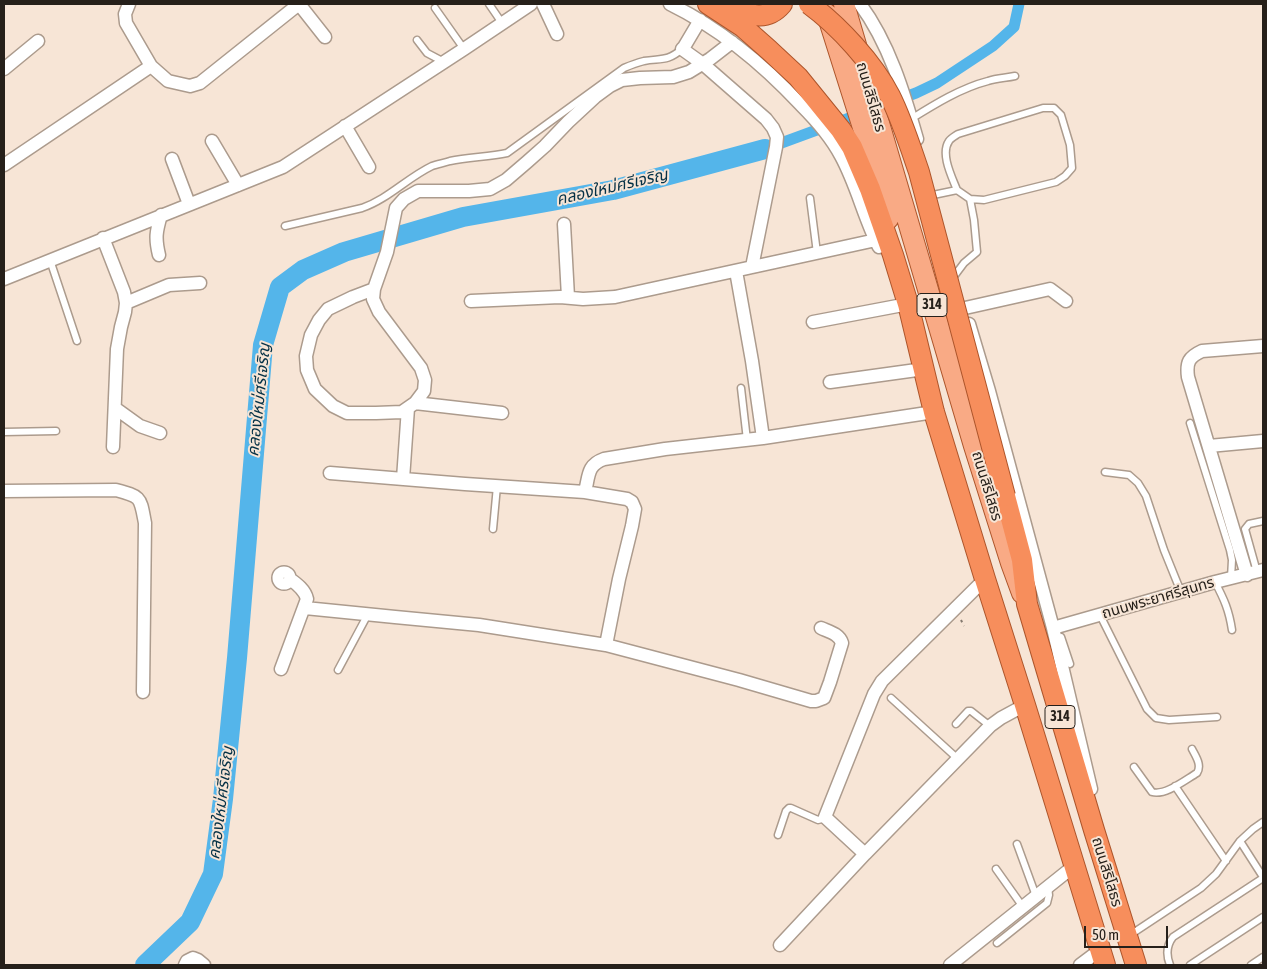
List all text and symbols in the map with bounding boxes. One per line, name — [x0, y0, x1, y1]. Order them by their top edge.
street label: ถนนสิริโสธร — [852, 60, 890, 134]
water label: คลองใหม่ศรีเจริญ — [555, 165, 669, 209]
road number: 314 — [917, 294, 947, 316]
water label: คลองใหม่ศรีเจริญ — [244, 343, 274, 457]
street label: ถนนสิริโสธร — [968, 449, 1006, 523]
street label: ถนนพระยาศรีสุนทร — [1100, 573, 1216, 623]
road number: 314 — [1045, 706, 1075, 729]
water label: คลองใหม่ศรีเจริญ — [205, 745, 237, 861]
street label: ถนนสิริโสธร — [1088, 835, 1126, 909]
scale bar — [1087, 916, 1171, 948]
text: 50 m — [1092, 926, 1119, 943]

